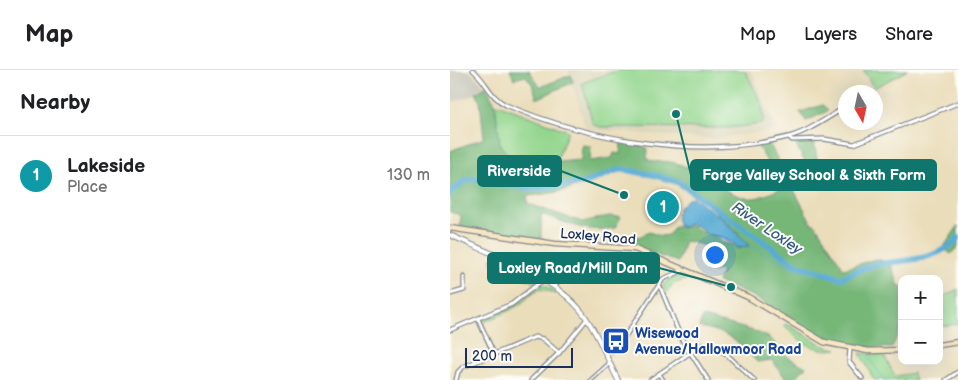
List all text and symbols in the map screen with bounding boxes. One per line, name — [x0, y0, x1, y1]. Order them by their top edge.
text: Map — [25, 20, 73, 49]
text: Map — [740, 24, 776, 45]
text: Layers — [804, 24, 857, 45]
text: Share — [885, 24, 933, 45]
north arrow — [838, 85, 883, 130]
text: Nearby — [20, 90, 90, 115]
text: Lakeside — [67, 155, 145, 178]
callout: Riverside — [478, 156, 561, 186]
callout: Forge Valley School & Sixth Form — [691, 160, 936, 190]
text: Riverside — [487, 162, 551, 181]
text: 1 — [33, 166, 39, 185]
text: 130 m — [387, 166, 430, 185]
text: Forge Valley School & Sixth Form — [702, 166, 926, 185]
text: Place — [67, 178, 108, 197]
pin: 1 — [647, 188, 679, 226]
water label: River Loxley — [728, 198, 807, 260]
street label: Loxley Road — [559, 225, 637, 248]
your location — [702, 242, 728, 268]
callout: Loxley Road/Mill Dam — [488, 253, 659, 283]
text: Loxley Road/Mill Dam — [498, 259, 648, 278]
map controls — [898, 275, 943, 365]
button: + — [898, 275, 943, 320]
button: − — [898, 320, 943, 365]
place label: Wisewood Avenue/Hallowmoor Road — [634, 325, 802, 358]
bus stop icon: Wisewood Avenue/Hallowmoor Road — [601, 326, 631, 356]
scale bar — [465, 345, 572, 368]
text: 200 m — [472, 348, 512, 365]

